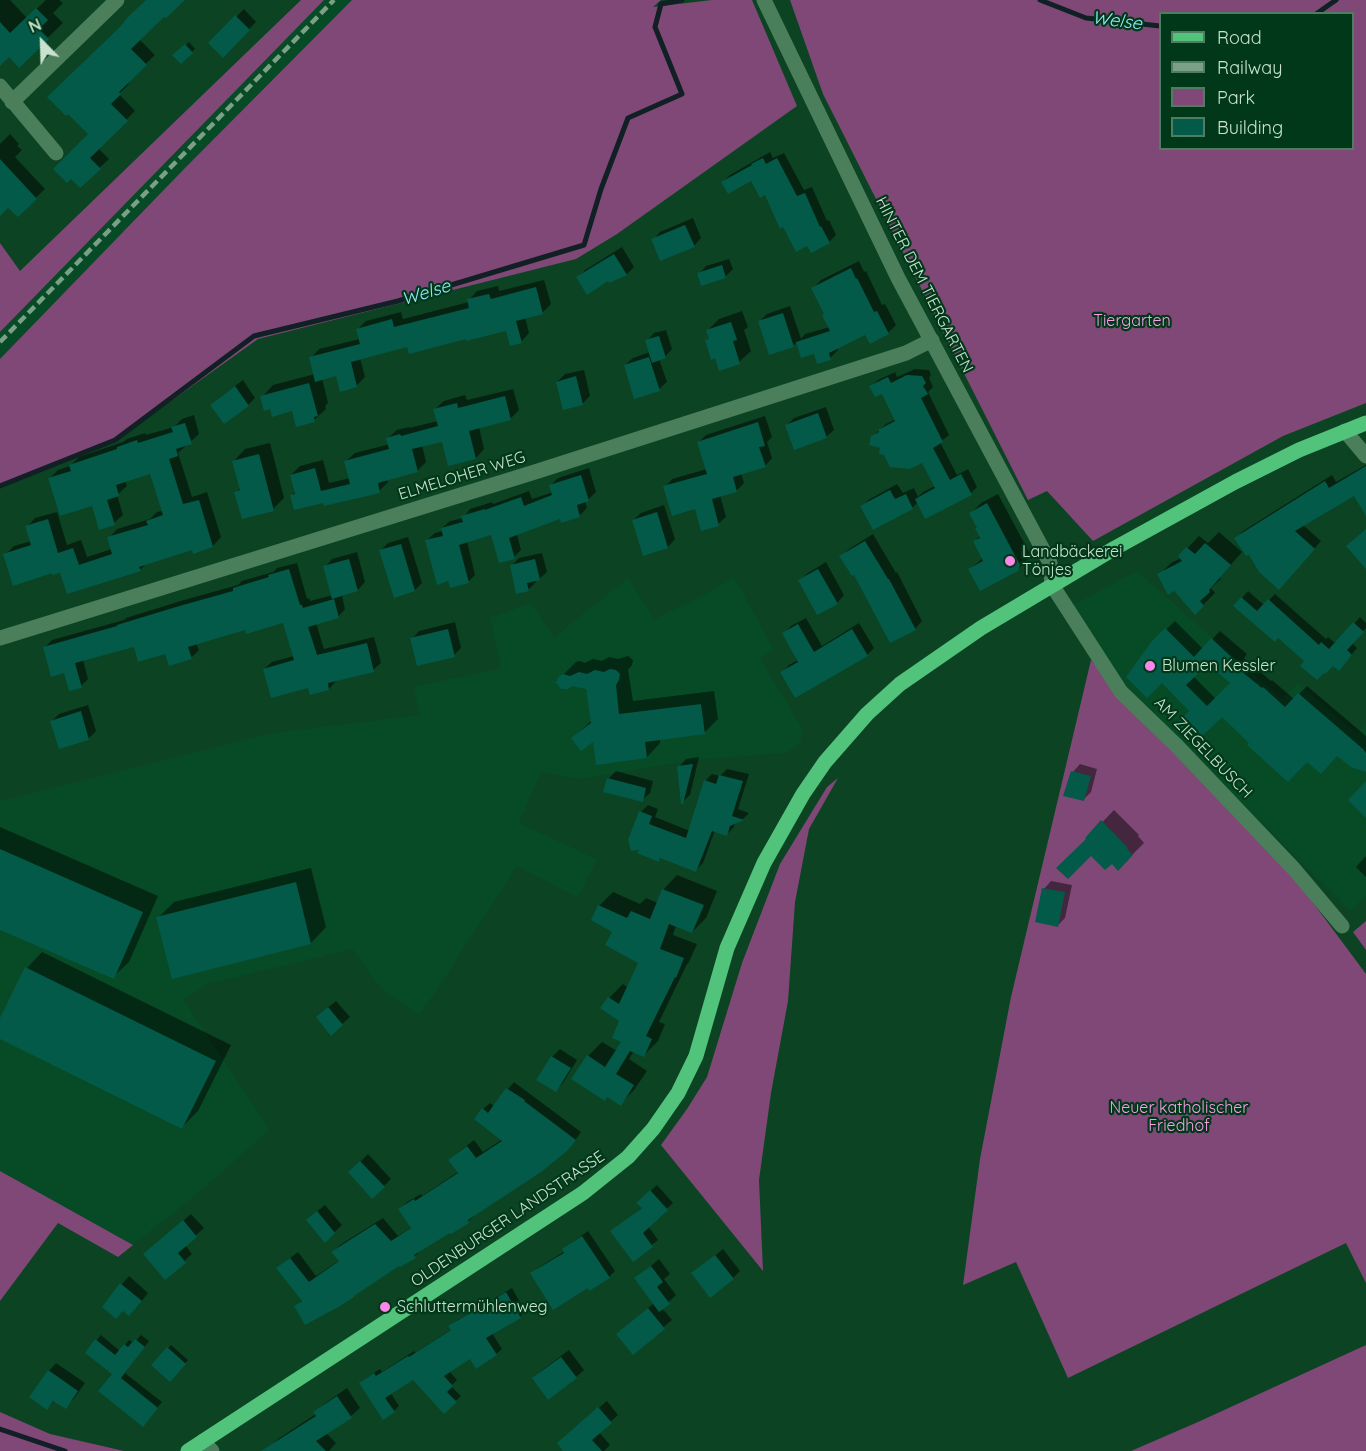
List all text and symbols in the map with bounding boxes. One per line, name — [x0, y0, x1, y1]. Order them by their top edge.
water label: Welse — [1091, 7, 1143, 35]
north arrow — [12, 12, 72, 72]
legend — [1159, 12, 1354, 150]
text: N — [26, 14, 44, 37]
text: Road — [1217, 26, 1262, 49]
text: Railway — [1217, 56, 1283, 79]
text: Park — [1217, 86, 1255, 109]
text: Building — [1217, 116, 1283, 139]
street label: HINTER DEM TIERGARTEN — [871, 194, 977, 376]
water label: Welse — [399, 275, 453, 311]
park label: Tiergarten — [1093, 311, 1171, 331]
street label: ELMELOHER WEG — [396, 448, 528, 504]
place label: Landbäckerei Tönjes — [1022, 542, 1122, 580]
marker: Landbäckerei Tönjes — [1003, 554, 1017, 568]
place label: Blumen Kessler — [1162, 656, 1276, 676]
marker: Blumen Kessler — [1143, 659, 1157, 673]
street label: AM ZIEGELBUSCH — [1150, 694, 1256, 802]
park label: Neuer katholischer Friedhof — [1110, 1098, 1248, 1136]
street label: OLDENBURGER LANDSTRASSE — [407, 1147, 609, 1291]
place label: Schluttermühlenweg — [397, 1297, 548, 1317]
marker: Schluttermühlenweg — [378, 1300, 392, 1314]

